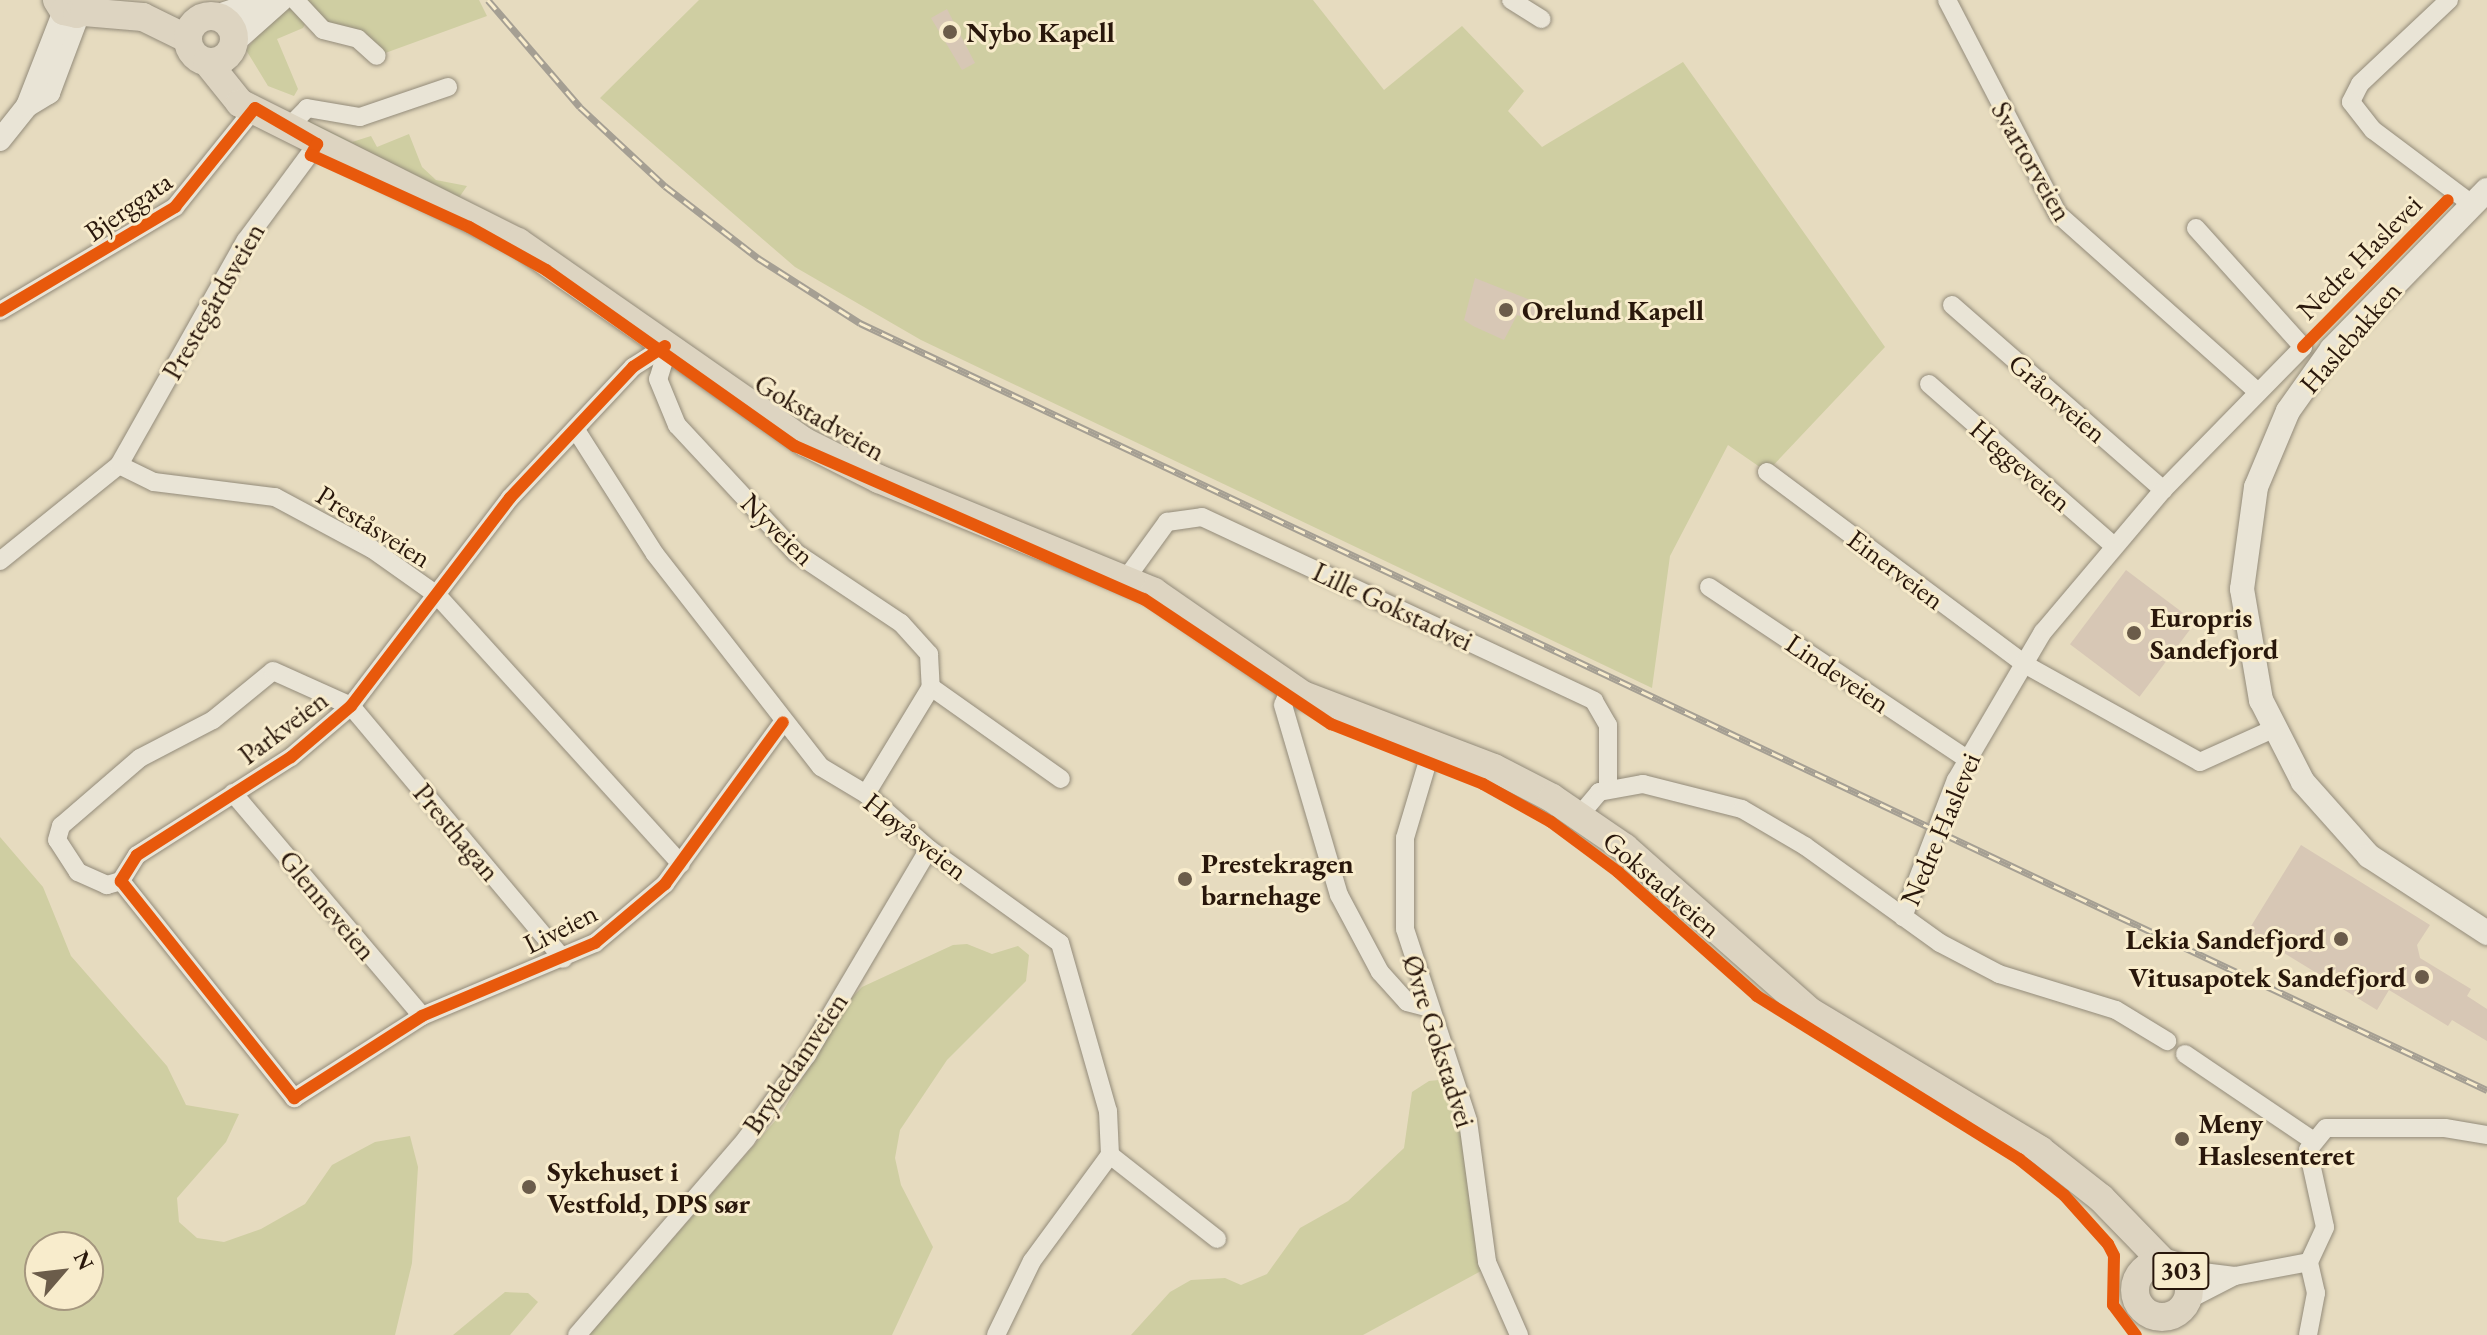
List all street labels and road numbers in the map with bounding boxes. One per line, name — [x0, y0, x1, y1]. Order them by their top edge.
street label: Svartorveien — [1984, 95, 2080, 227]
street label: Bjerggata — [78, 164, 178, 248]
street label: Nedre Haslevei — [2290, 188, 2428, 326]
street label: Prestegårdsveien — [155, 217, 271, 385]
street label: Haslebakken — [2292, 274, 2408, 400]
street label: Gråorveien — [2002, 346, 2114, 450]
street label: Gokstadveien — [749, 366, 891, 468]
street label: Heggeveien — [1963, 412, 2079, 518]
street label: Preståsveien — [310, 478, 438, 574]
street label: Nyveien — [734, 486, 822, 572]
street label: Einerveien — [1841, 522, 1951, 616]
street label: Lille Gokstadvei — [1308, 554, 1478, 658]
street label: Lindeveien — [1780, 626, 1896, 720]
street label: Parkveien — [232, 683, 334, 771]
street label: Nedre Haslevei — [1893, 748, 1987, 910]
street label: Presthagan — [406, 776, 508, 888]
street label: Høyåsveien — [857, 785, 975, 887]
street label: Gokstadveien — [1596, 824, 1728, 944]
street label: Glenneveien — [272, 843, 384, 967]
street label: Liveien — [518, 895, 602, 961]
street label: Øvre Gokstadvei — [1395, 951, 1483, 1131]
street label: Brydedamveien — [735, 986, 855, 1140]
road number: 303 — [2151, 1249, 2211, 1293]

